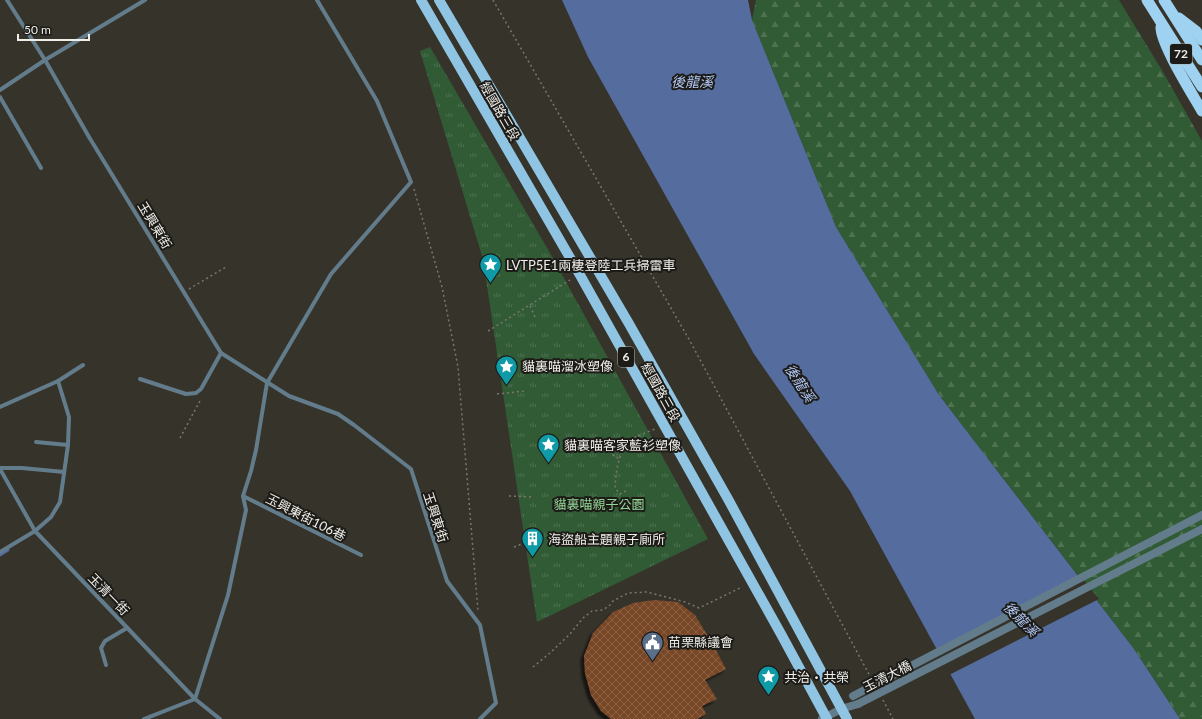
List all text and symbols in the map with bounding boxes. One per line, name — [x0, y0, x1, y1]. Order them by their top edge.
scale bar — [18, 16, 89, 42]
text: 50 m — [24, 22, 51, 37]
road number: 72 — [1170, 44, 1192, 64]
water label: 後龍溪 — [671, 73, 715, 90]
street label: 經國路三段 — [477, 79, 523, 143]
street label: 玉興東街 — [135, 199, 175, 251]
place icon: LVTP5E1兩棲登陸工兵掃雷車 — [477, 252, 503, 285]
place label: LVTP5E1兩棲登陸工兵掃雷車 — [506, 257, 675, 273]
road number: 6 — [618, 347, 634, 367]
place icon: 貓裏喵溜冰塑像 — [494, 353, 520, 386]
place label: 貓裏喵溜冰塑像 — [522, 358, 613, 374]
street label: 經國路三段 — [638, 360, 684, 424]
water label: 後龍溪 — [782, 360, 820, 407]
place icon: 貓裏喵客家藍衫塑像 — [536, 432, 562, 465]
place label: 貓裏喵客家藍衫塑像 — [564, 437, 681, 453]
street label: 玉興東街106巷 — [263, 490, 349, 544]
street label: 玉興東街 — [420, 490, 452, 544]
park label: 貓裏喵親子公園 — [553, 496, 645, 512]
building icon: 海盜船主題親子廁所 — [519, 526, 545, 559]
place label: 海盜船主題親子廁所 — [548, 531, 665, 547]
street label: 玉清一街 — [85, 570, 133, 618]
water label: 後龍溪 — [1000, 598, 1044, 641]
public building icon: 苗栗縣議會 — [640, 629, 666, 662]
place label: 苗栗縣議會 — [668, 634, 733, 650]
street label: 玉清大橋 — [860, 657, 914, 695]
place icon: 共治‧共榮 — [755, 664, 781, 697]
place label: 共治‧共榮 — [784, 669, 849, 685]

